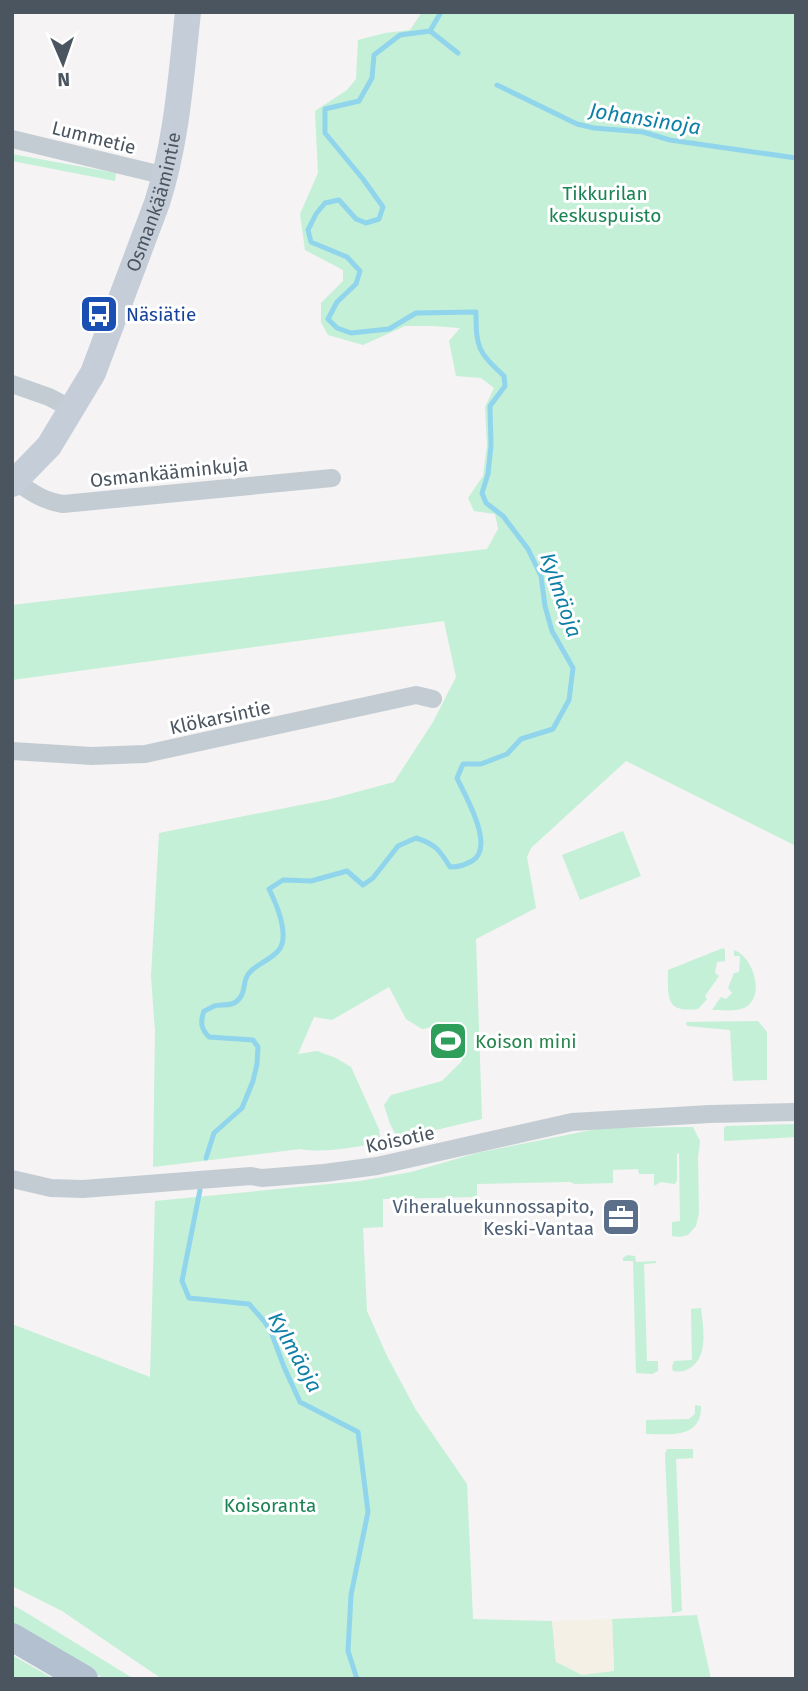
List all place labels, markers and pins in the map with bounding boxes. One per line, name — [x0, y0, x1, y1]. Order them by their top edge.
bus stop icon: Näsiätie — [78, 293, 120, 335]
place label: Näsiätie — [126, 303, 196, 326]
sports icon: Koison mini — [427, 1020, 469, 1062]
place label: Koison mini — [475, 1030, 577, 1053]
place label: Viheraluekunnossapito, Keski-Vantaa — [392, 1195, 594, 1240]
office icon: Viheraluekunnossapito, Keski-Vantaa — [600, 1196, 642, 1238]

